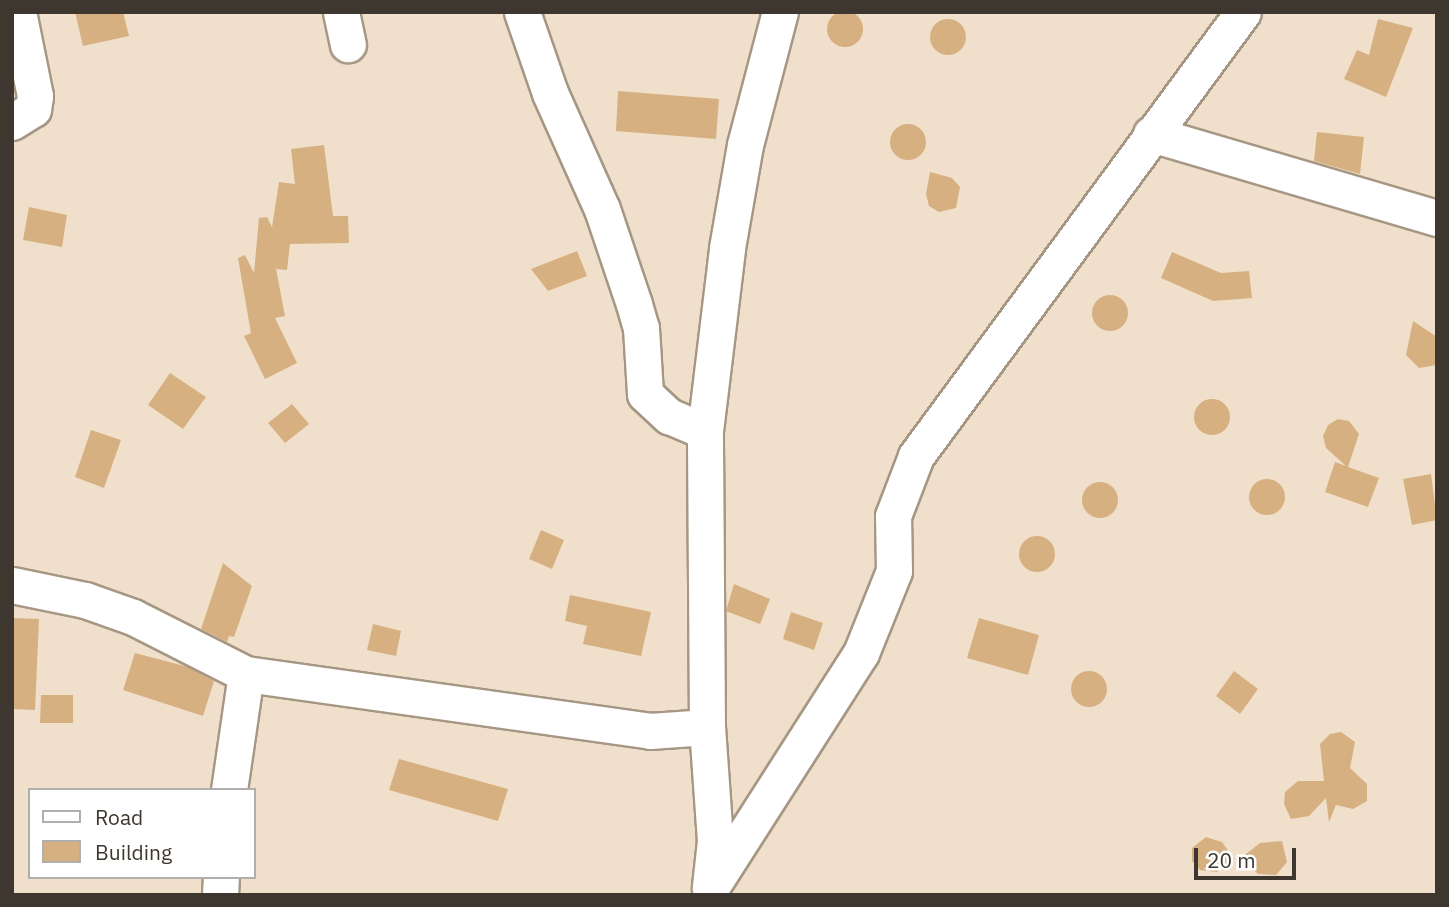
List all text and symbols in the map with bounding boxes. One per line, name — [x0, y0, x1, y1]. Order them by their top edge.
legend — [28, 788, 256, 879]
text: Road — [95, 803, 143, 831]
scale bar — [1197, 834, 1298, 878]
text: Building — [95, 838, 172, 866]
text: 20 m — [1207, 846, 1256, 874]

